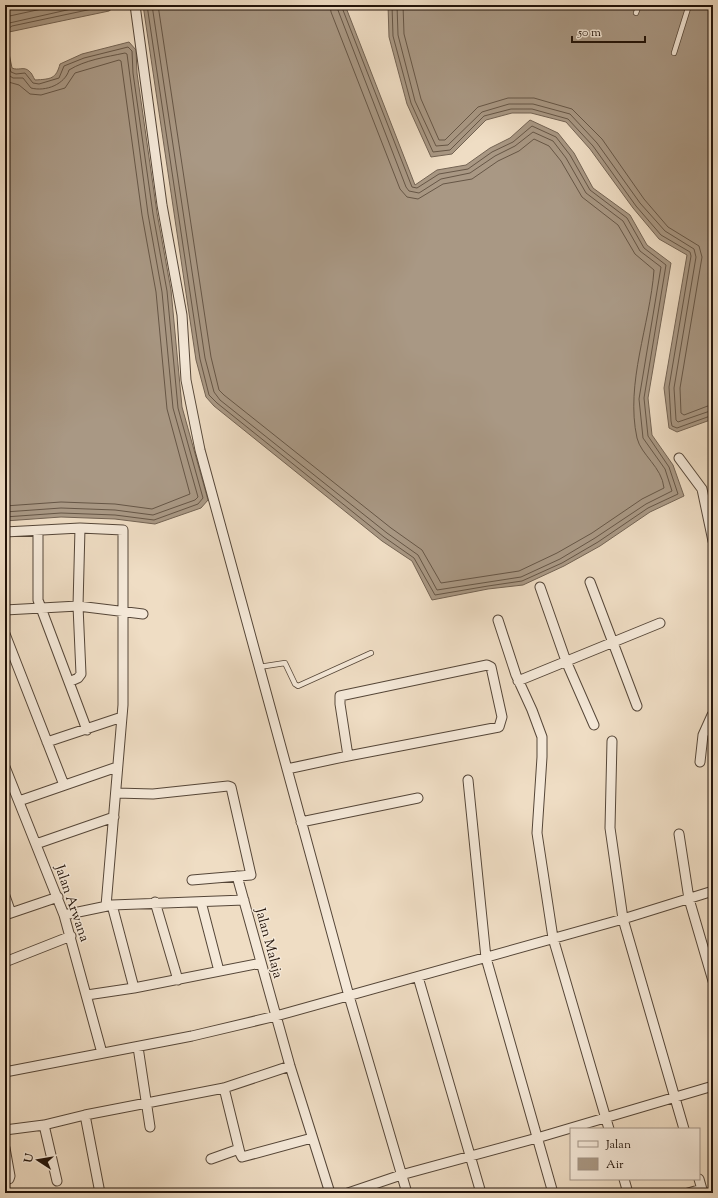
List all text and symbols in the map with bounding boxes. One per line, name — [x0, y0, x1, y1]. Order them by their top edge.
scale bar — [572, 18, 645, 44]
text: 50 m — [577, 24, 601, 42]
street label: Jalan Arwana — [48, 862, 94, 945]
street label: Jalan Malaja — [249, 905, 287, 981]
legend — [570, 1128, 700, 1180]
text: Jalan — [605, 1136, 631, 1154]
north arrow — [18, 1140, 58, 1180]
text: U — [20, 1152, 38, 1165]
text: Air — [606, 1156, 624, 1174]

